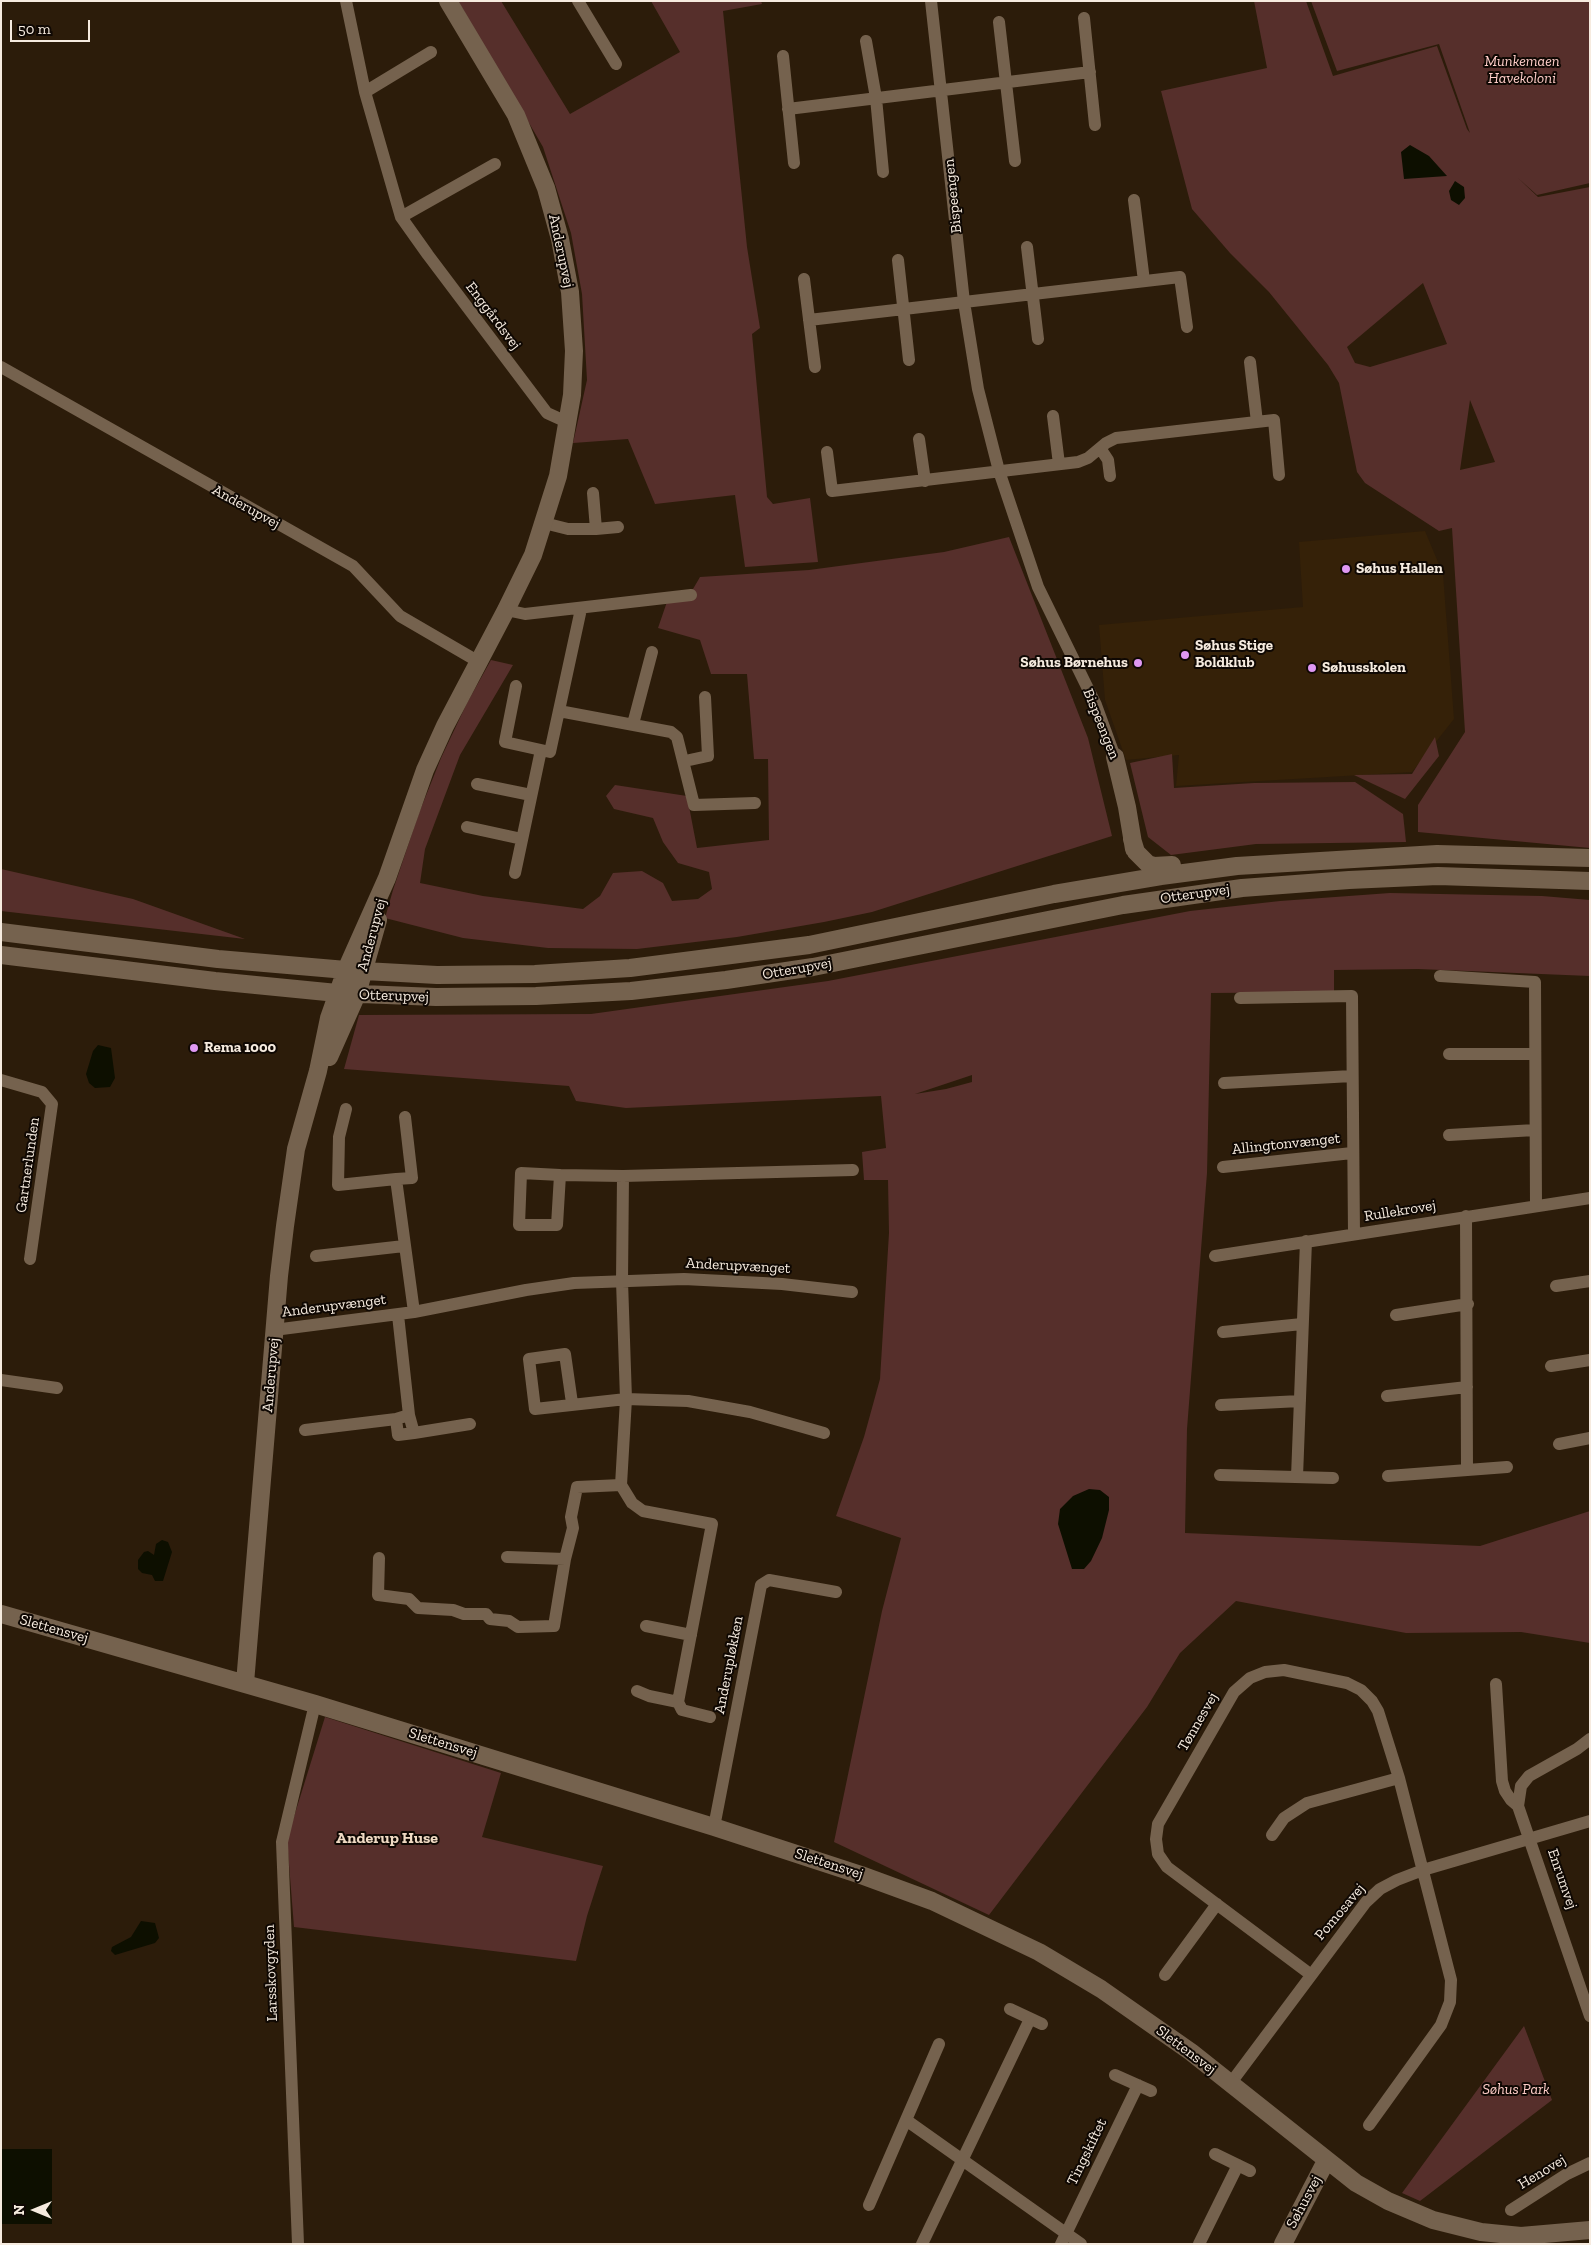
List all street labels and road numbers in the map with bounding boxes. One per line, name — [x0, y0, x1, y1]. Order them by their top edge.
street label: Bispeengen — [940, 158, 966, 234]
street label: Anderupvej — [544, 213, 578, 289]
street label: Enggårdsvej — [462, 278, 524, 354]
street label: Anderupvej — [209, 481, 283, 533]
street label: Bispeengen — [1079, 686, 1123, 762]
street label: Otterupvej — [1159, 880, 1231, 908]
street label: Anderupvej — [354, 897, 390, 973]
street label: Otterupvej — [761, 954, 833, 984]
street label: Otterupvej — [359, 986, 429, 1006]
street label: Gartnerlunden — [12, 1116, 44, 1214]
street label: Allingtonvænget — [1231, 1129, 1341, 1159]
street label: Rullekrovej — [1363, 1196, 1437, 1226]
street label: Anderupvænget — [685, 1254, 791, 1278]
street label: Anderupvænget — [281, 1291, 387, 1321]
street label: Anderupvej — [259, 1337, 283, 1413]
street label: Slettensvej — [18, 1611, 90, 1647]
street label: Anderupløkken — [711, 1615, 747, 1715]
street label: Tønnesvej — [1174, 1689, 1222, 1755]
street label: Slettensvej — [407, 1724, 479, 1762]
street label: Slettensvej — [793, 1845, 865, 1883]
street label: Enrumvej — [1543, 1846, 1581, 1912]
street label: Pomosavej — [1311, 1880, 1369, 1944]
street label: Larsskovgyden — [260, 1924, 282, 2022]
street label: Slettensvej — [1152, 2022, 1220, 2078]
street label: Tingskiftet — [1063, 2116, 1111, 2188]
street label: Henovej — [1515, 2151, 1569, 2193]
street label: Søhusvej — [1283, 2172, 1325, 2232]

